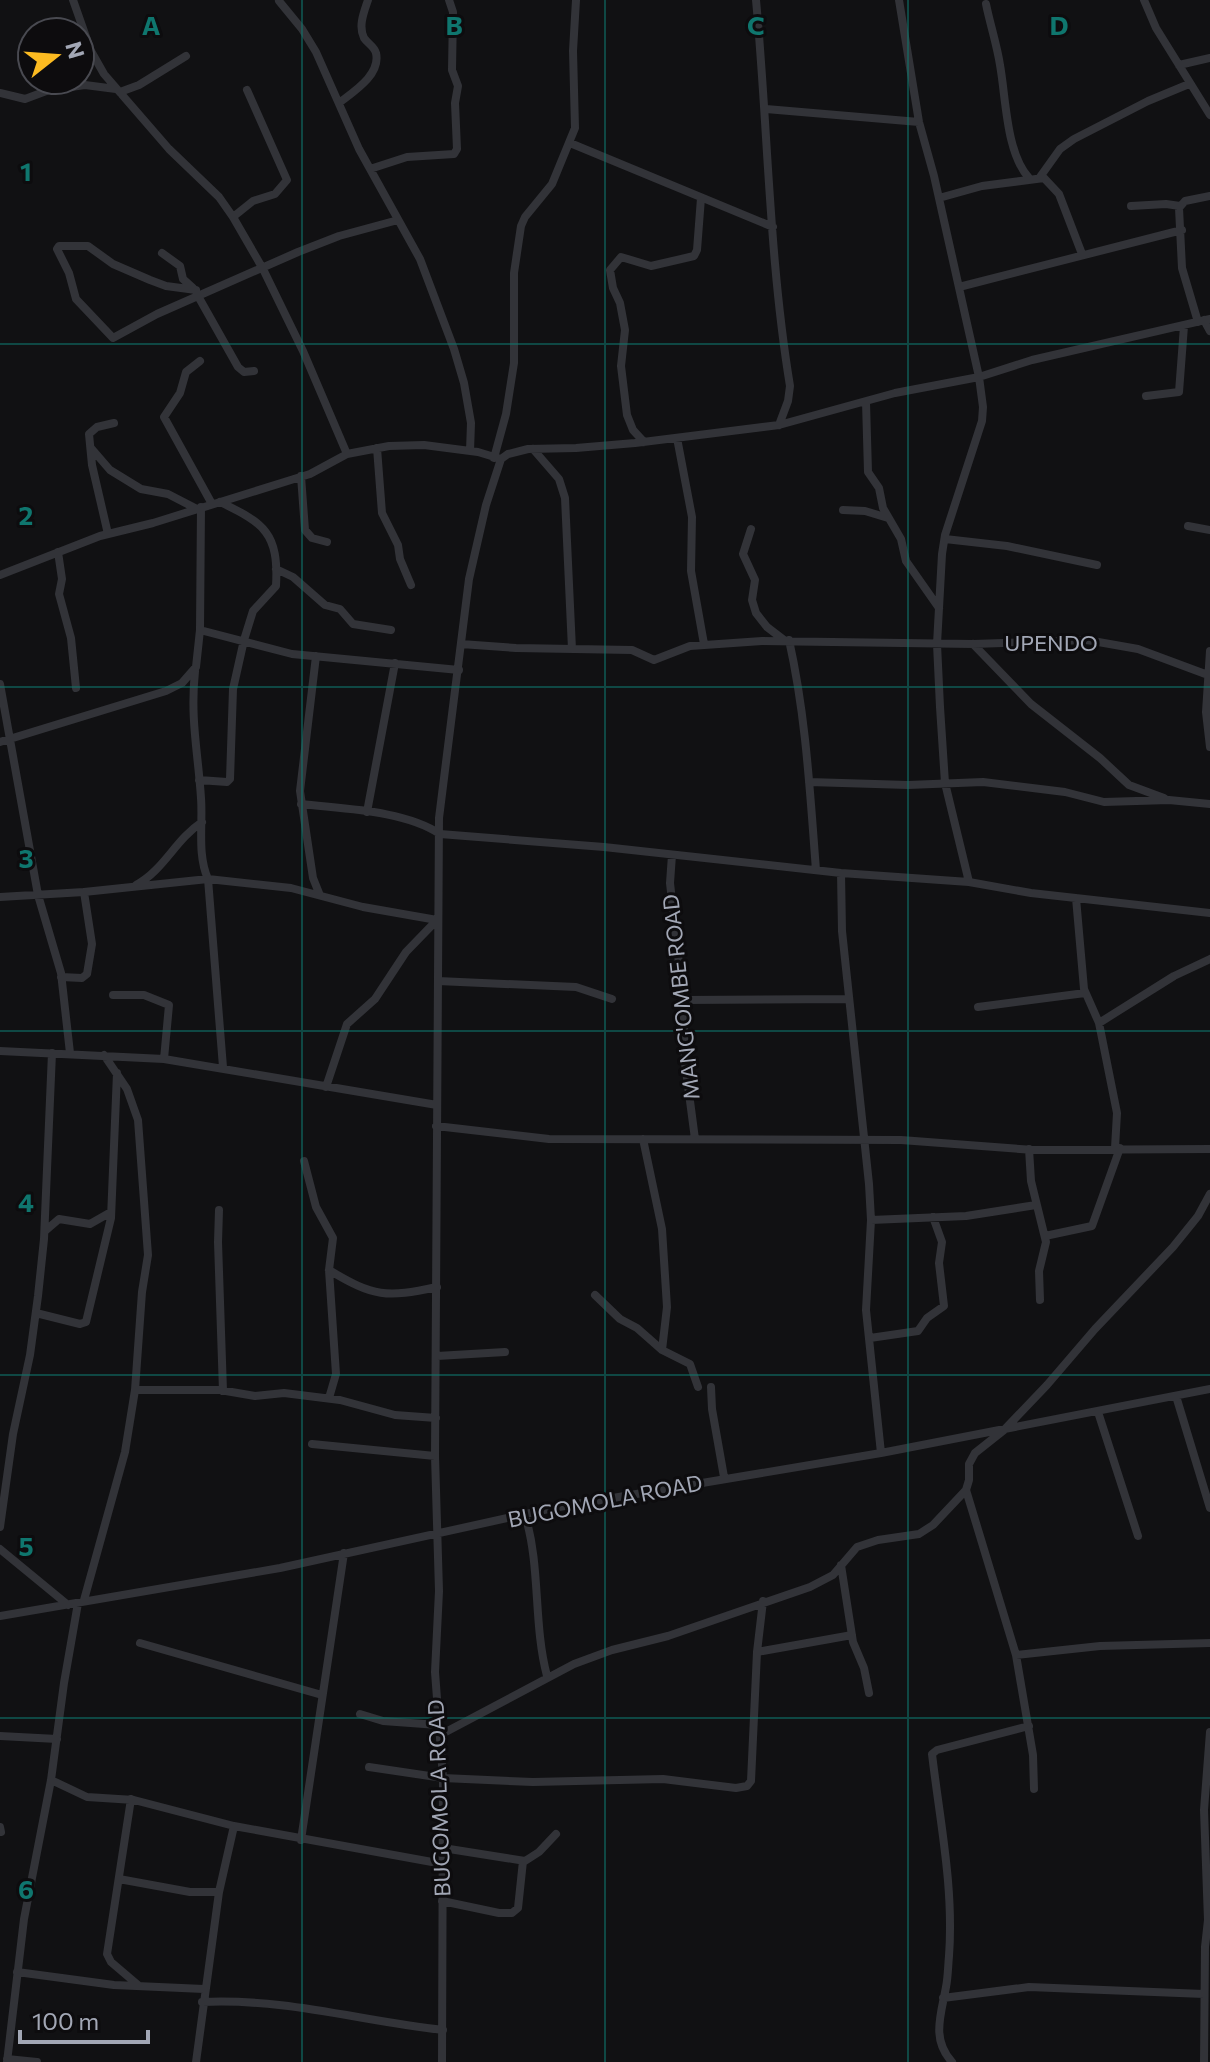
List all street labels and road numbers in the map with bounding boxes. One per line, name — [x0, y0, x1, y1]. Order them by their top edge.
street label: UPENDO — [1004, 629, 1098, 656]
street label: MANG'OMBE ROAD — [656, 893, 705, 1101]
street label: BUGOMOLA ROAD — [505, 1468, 705, 1533]
street label: BUGOMOLA ROAD — [422, 1699, 455, 1897]

